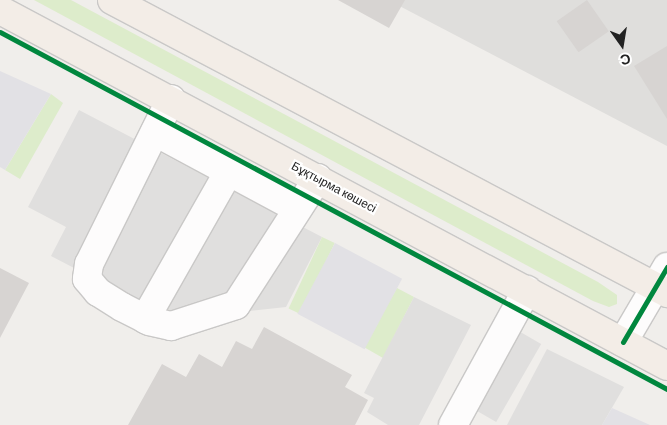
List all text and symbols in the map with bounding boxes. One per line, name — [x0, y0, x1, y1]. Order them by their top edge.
north arrow — [597, 20, 647, 70]
text: С — [619, 51, 632, 70]
street label: Бұқтырма көшесі — [289, 159, 379, 215]

